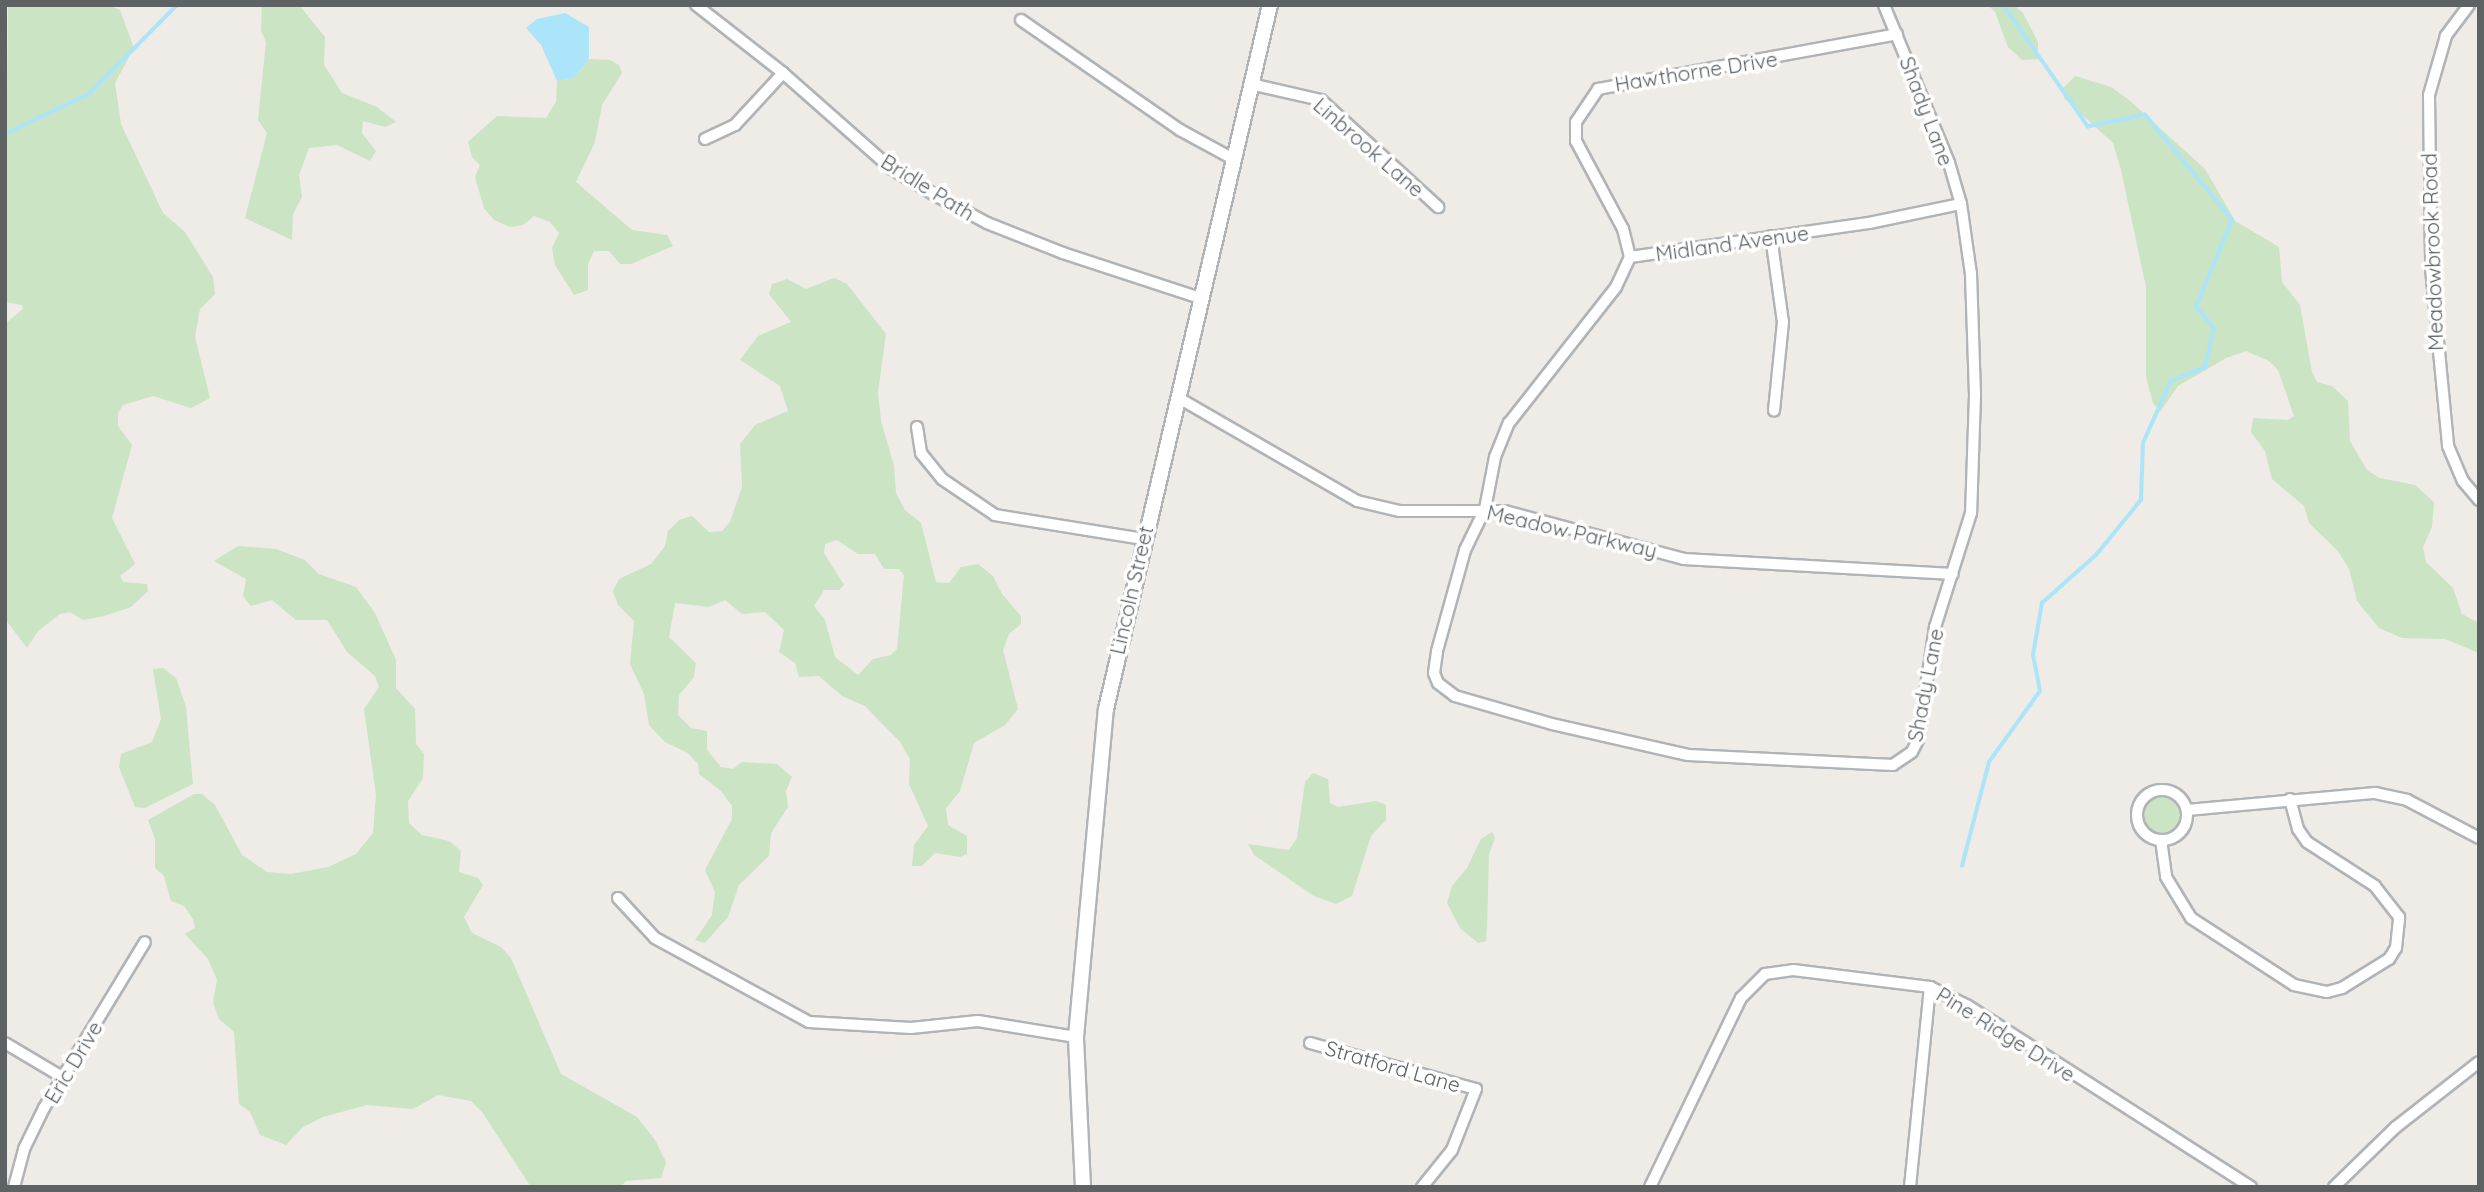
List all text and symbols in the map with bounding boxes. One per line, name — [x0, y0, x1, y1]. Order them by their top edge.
street label: Hawthorne Drive — [1613, 46, 1779, 96]
street label: Shady Lane — [1895, 53, 1959, 169]
street label: Linbrook Lane — [1309, 92, 1429, 202]
street label: Bridle Path — [877, 148, 979, 226]
street label: Meadowbrook Road — [2416, 153, 2448, 351]
street label: Midland Avenue — [1654, 220, 1810, 266]
street label: Meadow Parkway — [1484, 499, 1660, 563]
street label: Lincoln Street — [1104, 523, 1158, 657]
street label: Shady Lane — [1902, 626, 1948, 744]
street label: Pine Ridge Drive — [1932, 981, 2080, 1087]
street label: Eric Drive — [39, 1016, 107, 1108]
street label: Stratford Lane — [1322, 1035, 1464, 1097]

